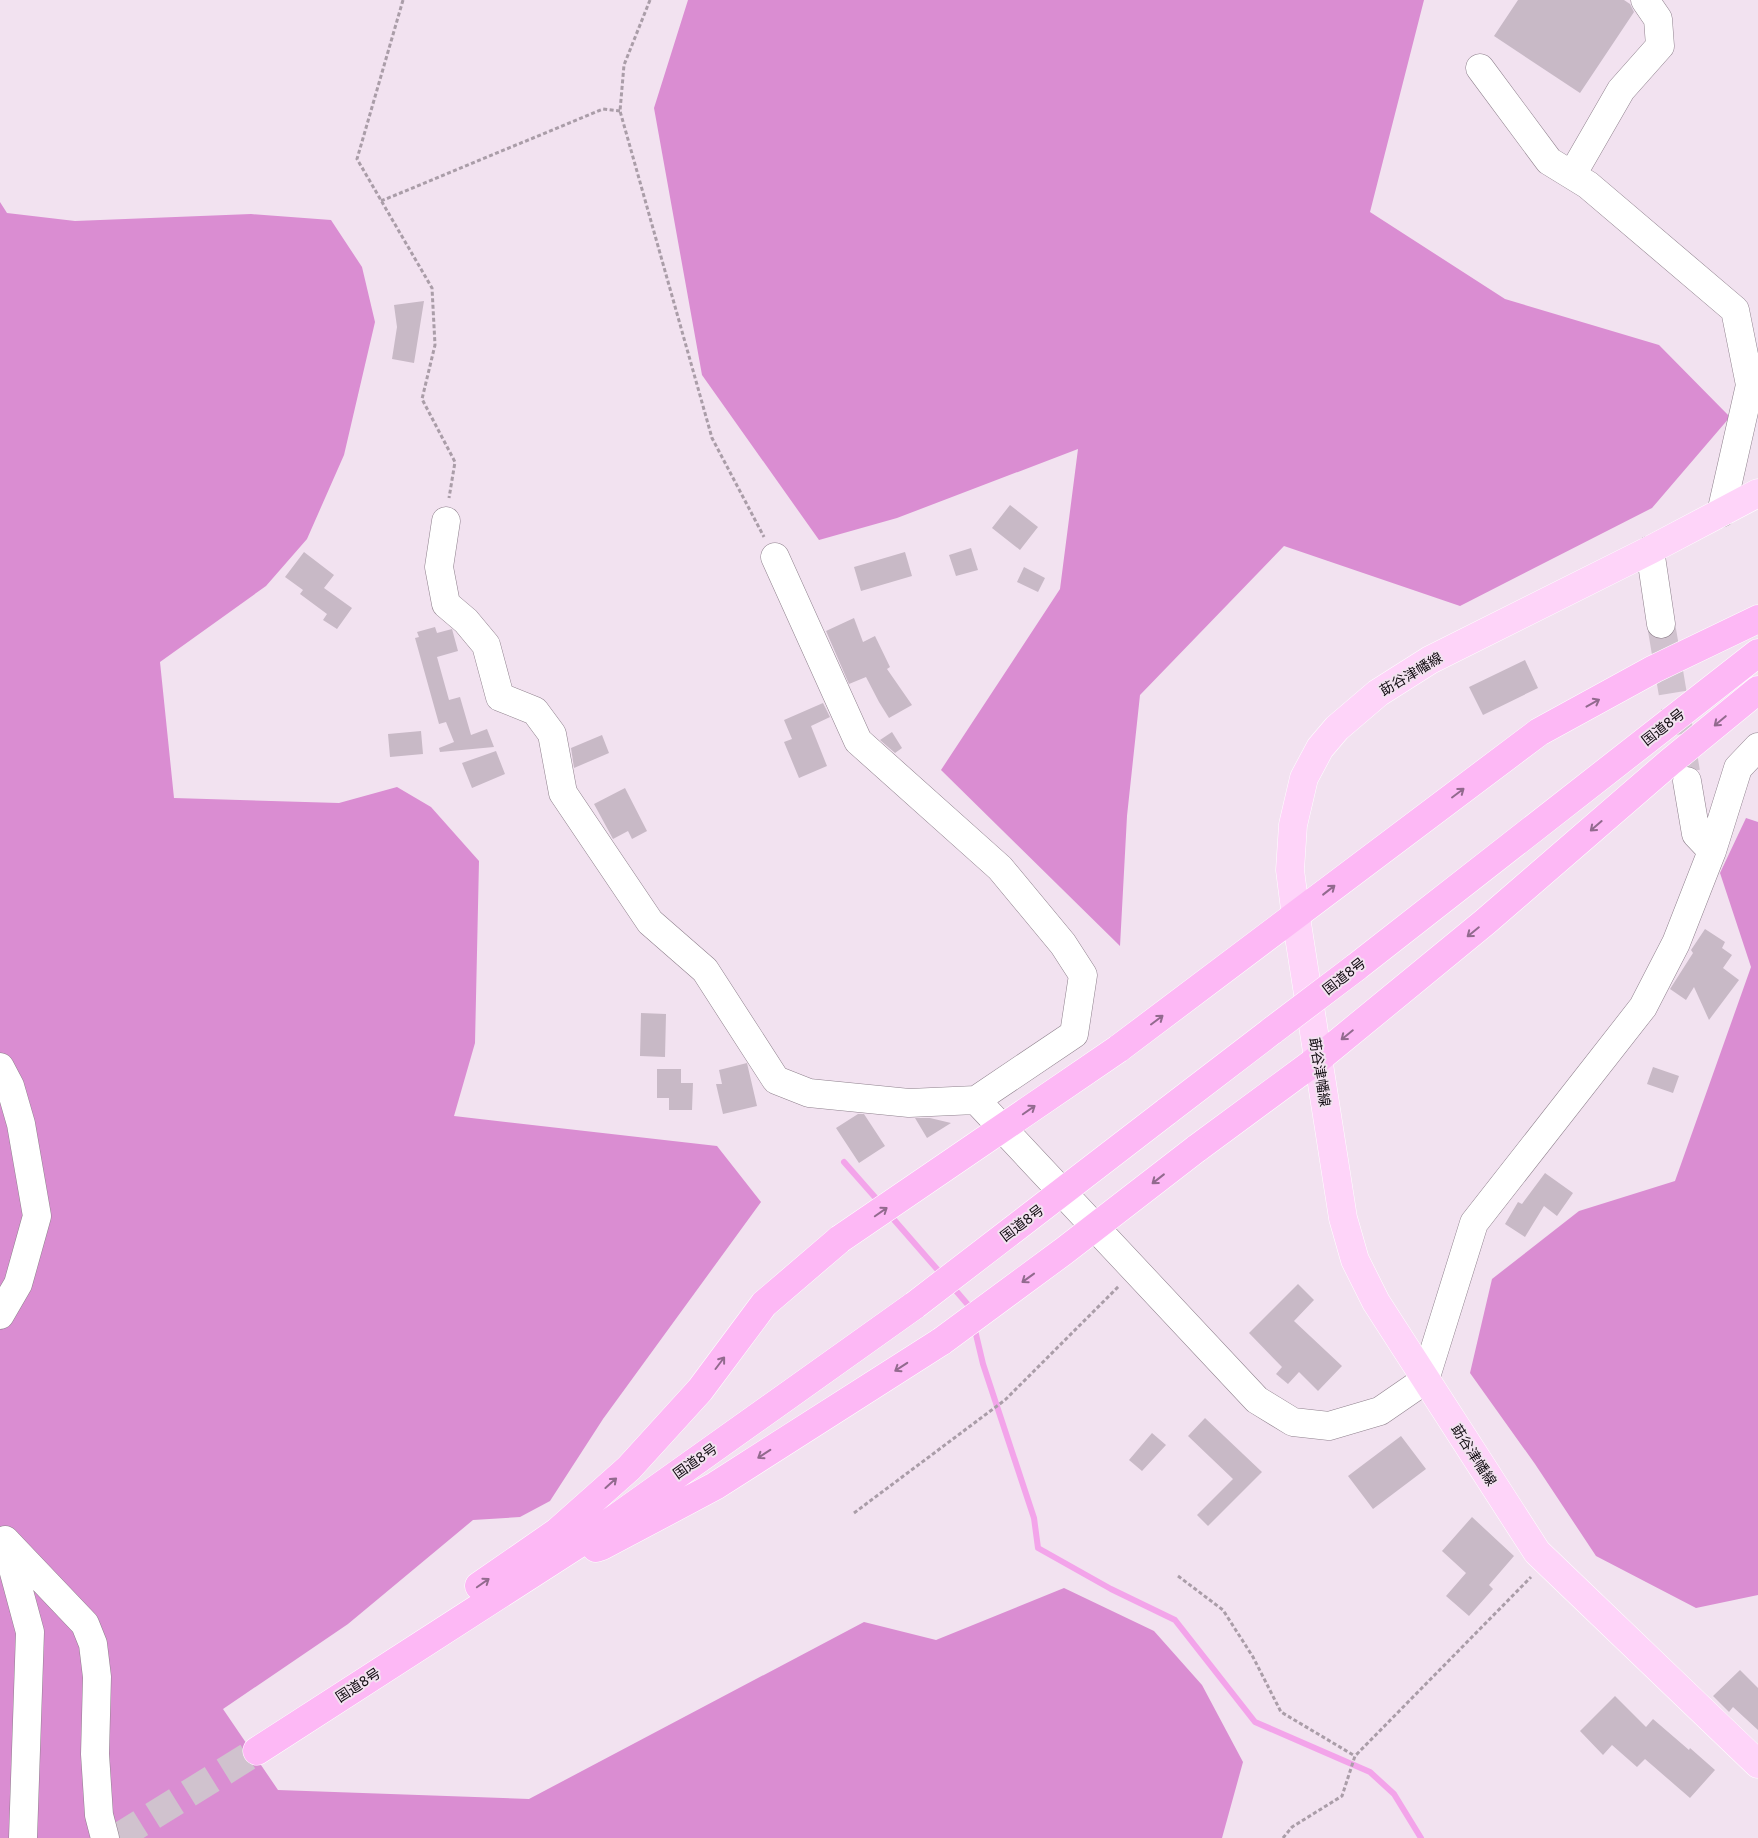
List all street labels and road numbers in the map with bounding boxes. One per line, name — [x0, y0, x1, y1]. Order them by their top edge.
street label: 莇谷津幡線 — [1376, 647, 1446, 700]
street label: 国道8号 — [1637, 704, 1688, 749]
street label: 国道8号 — [1318, 953, 1369, 998]
street label: 莇谷津幡線 — [1306, 1036, 1335, 1108]
street label: 国道8号 — [996, 1200, 1047, 1245]
street label: 莇谷津幡線 — [1447, 1420, 1501, 1489]
street label: 国道8号 — [669, 1438, 721, 1483]
street label: 国道8号 — [332, 1663, 384, 1706]

